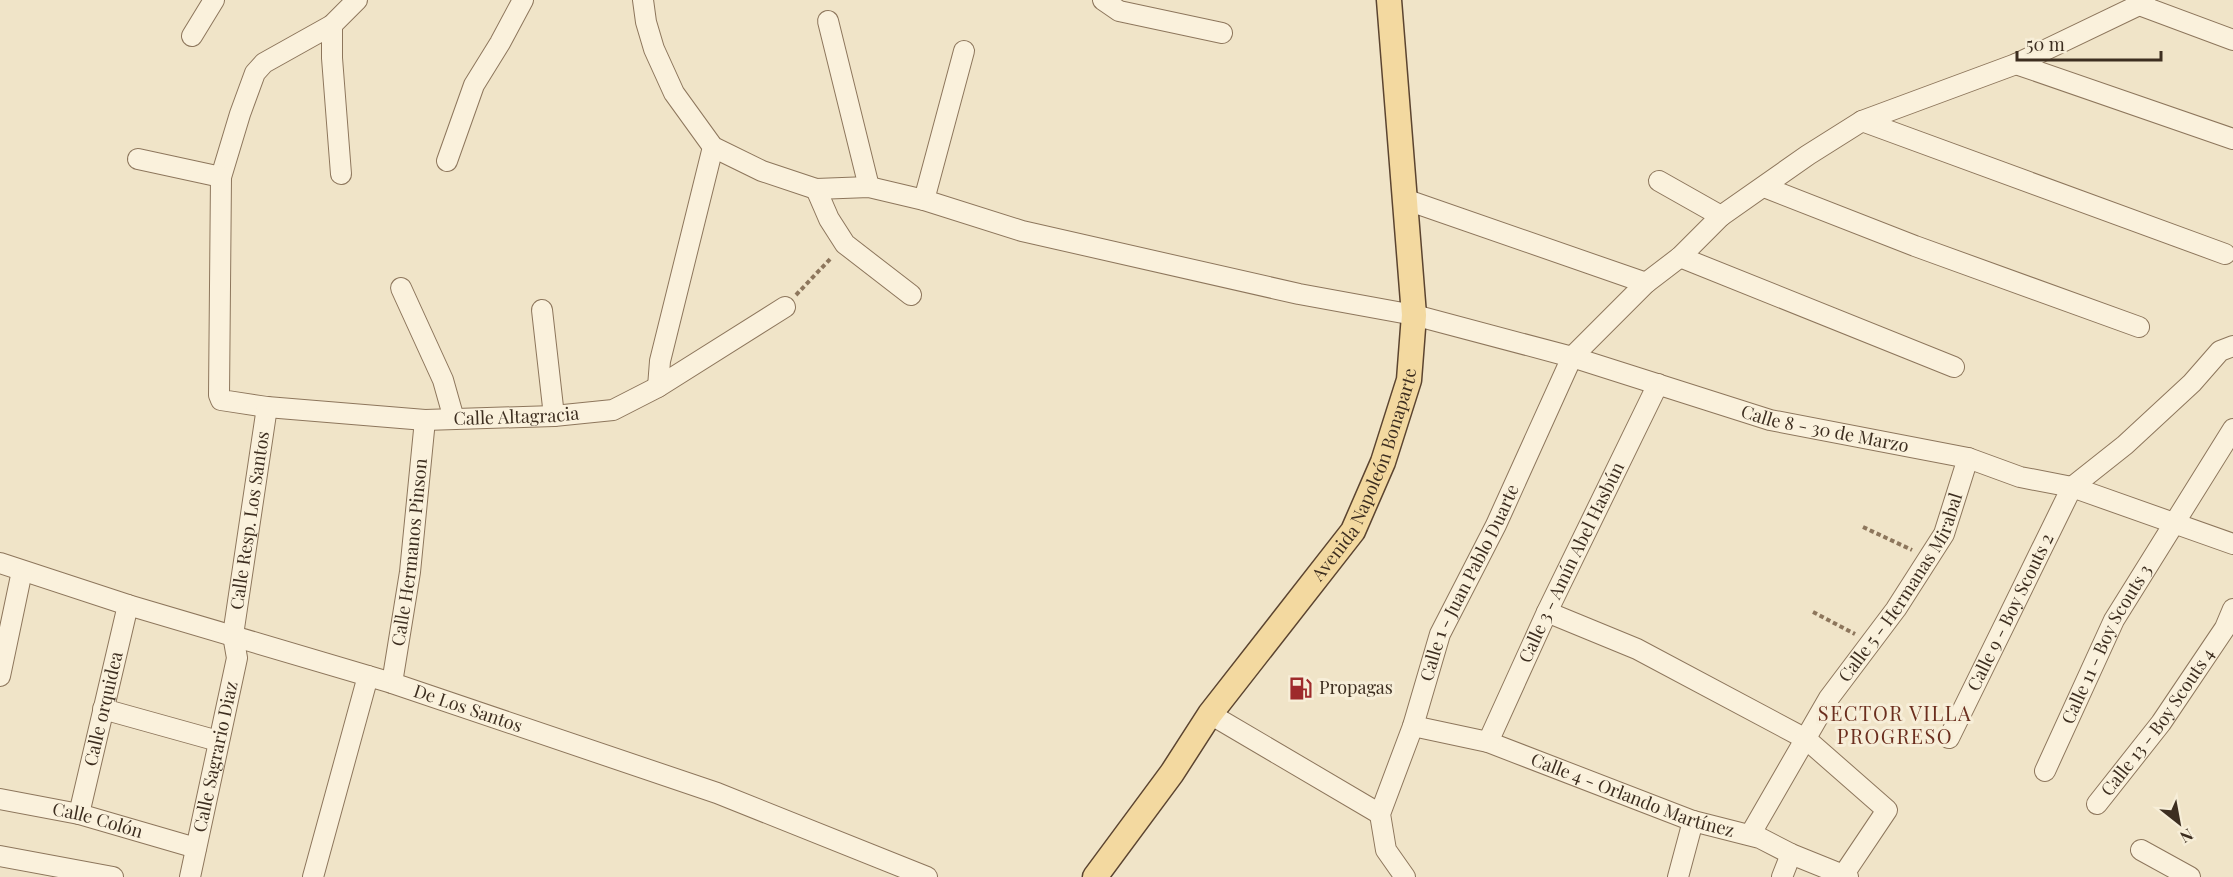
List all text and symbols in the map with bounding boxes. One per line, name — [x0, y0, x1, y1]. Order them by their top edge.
scale bar — [2017, 24, 2161, 62]
text: 50 m — [2026, 32, 2065, 56]
street label: Avenida Napoleón Bonaparte — [1305, 368, 1421, 586]
street label: Calle 8 - 30 de Marzo — [1738, 399, 1911, 457]
street label: Calle Altagracia — [453, 401, 580, 430]
street label: Calle Resp. Los Santos — [224, 430, 274, 611]
street label: Calle Hermanos Pinson — [385, 457, 432, 648]
street label: Calle 3 - Amín Abel Hasbún — [1513, 458, 1629, 666]
street label: Calle 1 - Juan Pablo Duarte — [1414, 480, 1524, 684]
street label: Calle 5 - Hermanas Mirabal — [1832, 490, 1967, 686]
street label: Calle 9 - Boy Scouts 2 — [1961, 529, 2058, 695]
street label: Calle 11 - Boy Scouts 3 — [2055, 560, 2157, 727]
street label: Calle 13 - Boy Scouts 4 — [2095, 643, 2219, 801]
street label: Calle orquidea — [78, 649, 128, 768]
fuel station icon: Propagas — [1288, 675, 1314, 701]
place label: Propagas — [1319, 675, 1393, 699]
street label: De Los Santos — [411, 678, 526, 737]
street label: Calle Sagrario Diaz — [187, 679, 243, 834]
district label: SECTOR VILLA PROGRESO — [1818, 699, 1972, 749]
street label: Calle 4 - Orlando Martínez — [1528, 747, 1737, 842]
north arrow — [2149, 793, 2209, 853]
street label: Calle Colón — [51, 796, 146, 843]
text: N — [2176, 824, 2197, 848]

